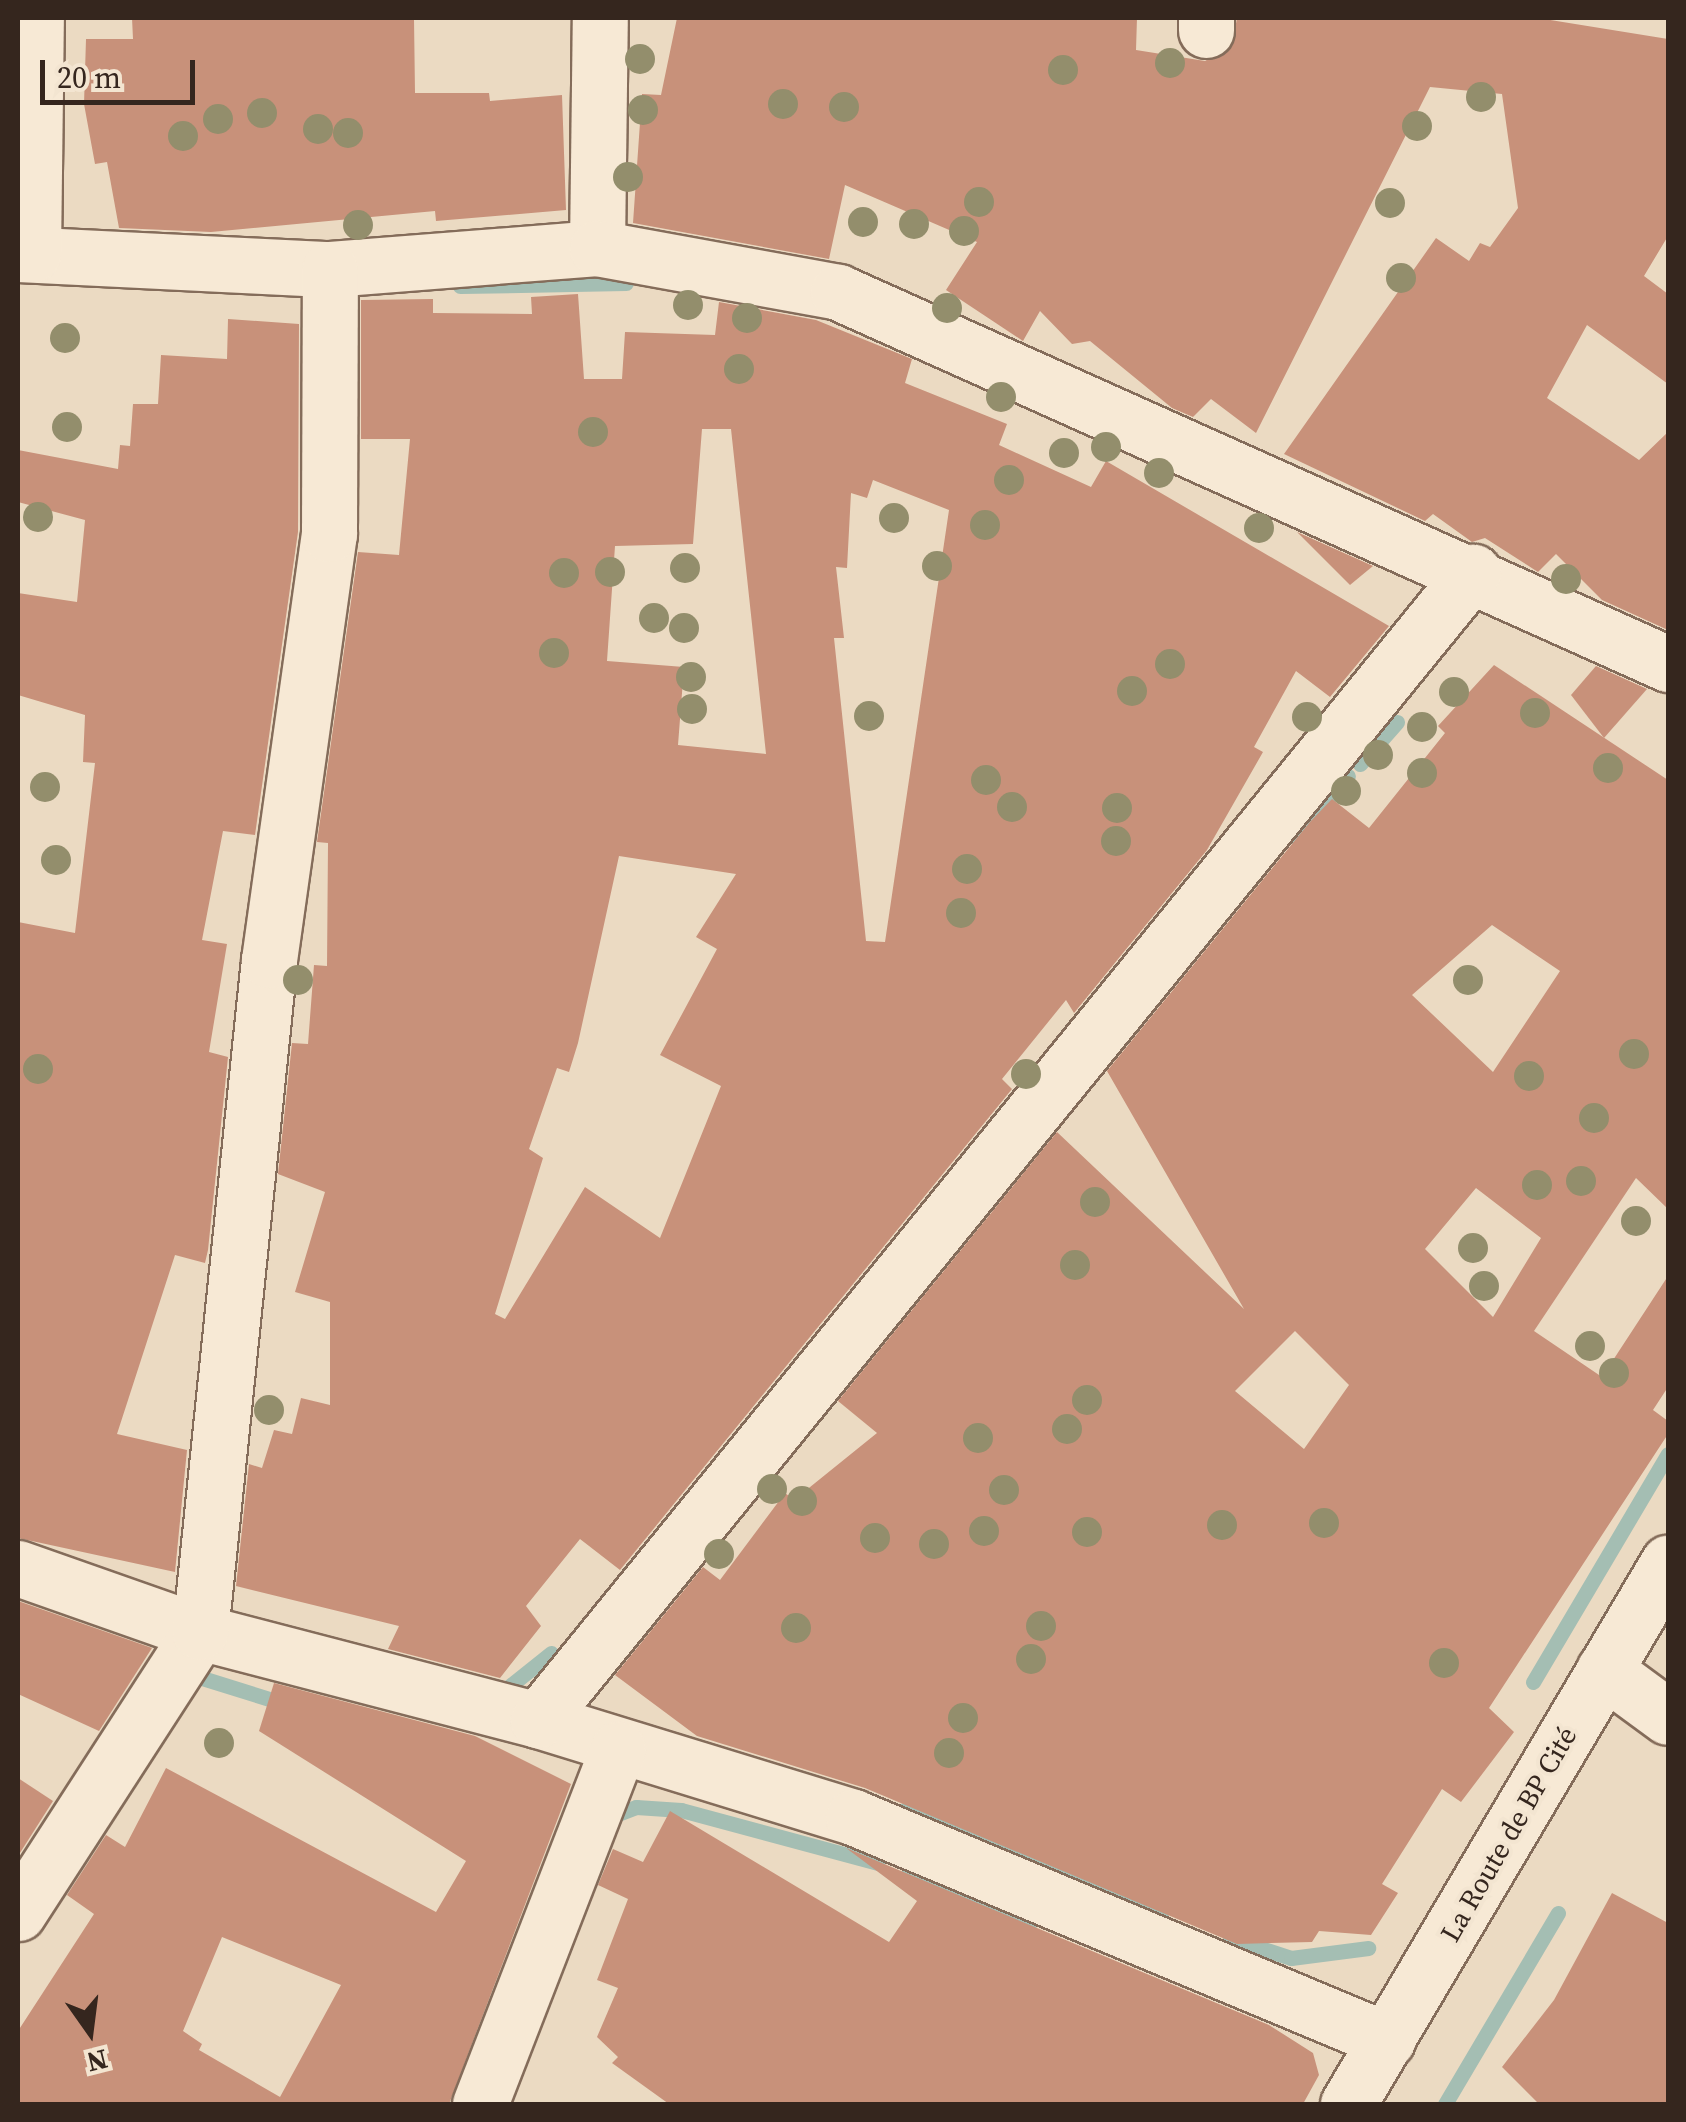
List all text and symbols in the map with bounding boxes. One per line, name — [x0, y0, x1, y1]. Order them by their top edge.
scale bar — [45, 40, 200, 102]
text: 20 m — [57, 57, 121, 98]
street label: La Route de BP Cité — [1433, 1720, 1583, 1948]
north arrow — [40, 1982, 140, 2082]
text: N — [83, 2040, 112, 2082]

